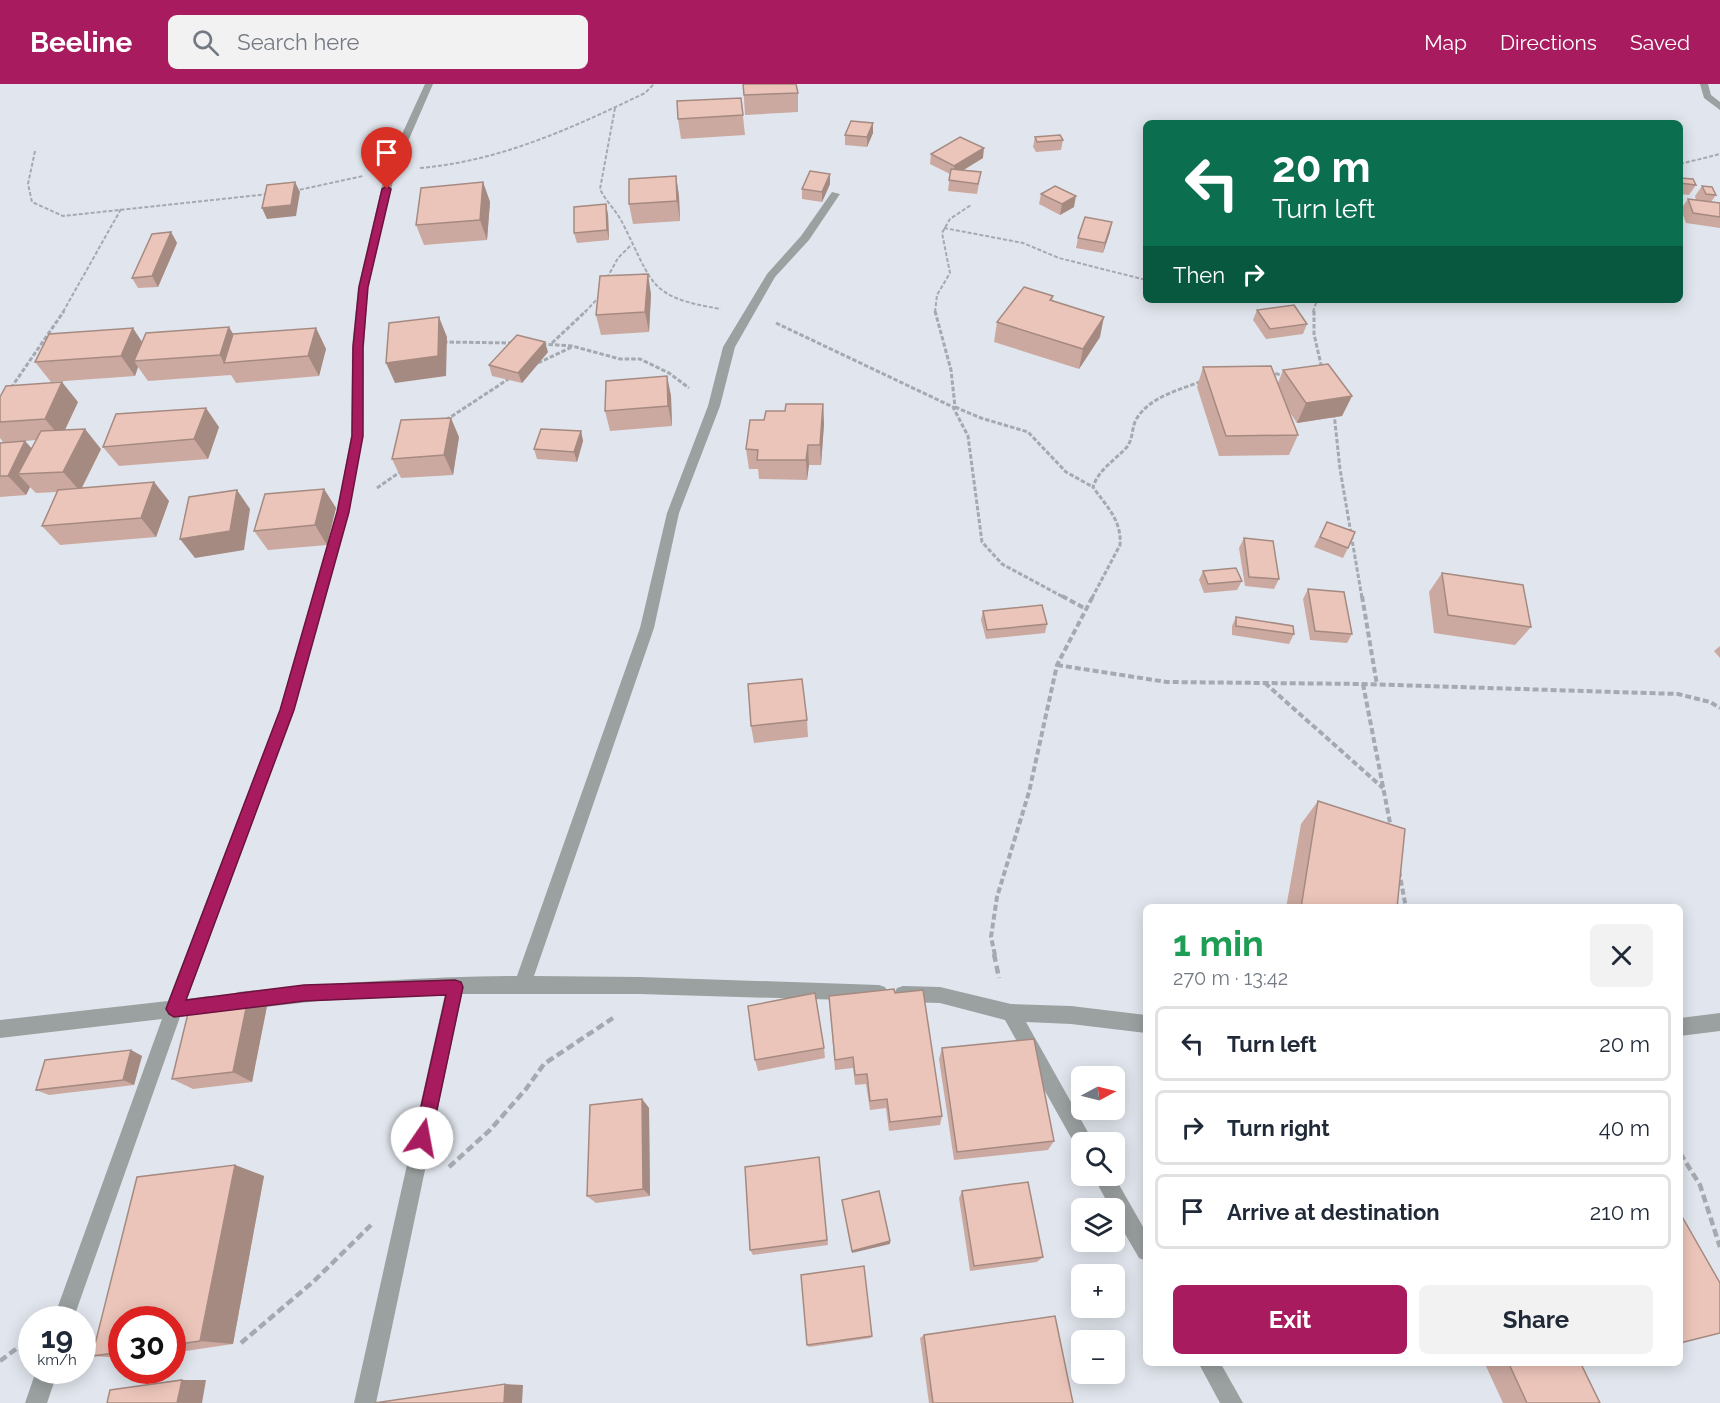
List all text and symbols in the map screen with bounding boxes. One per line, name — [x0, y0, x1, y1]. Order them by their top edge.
search box — [168, 15, 588, 69]
text: Beeline — [30, 26, 132, 59]
icon: search — [189, 26, 222, 59]
text: Search here — [237, 29, 359, 55]
text: Map — [1424, 30, 1467, 55]
text: Directions — [1500, 30, 1597, 55]
text: Saved — [1630, 30, 1690, 55]
pin — [361, 127, 412, 189]
icon: arrive — [370, 136, 403, 169]
text: 20 m — [1272, 143, 1371, 192]
icon: left — [1173, 144, 1251, 222]
text: Turn left — [1272, 193, 1375, 224]
icon: right — [1237, 258, 1270, 291]
text: Then — [1173, 262, 1225, 288]
text: 1 min — [1173, 922, 1264, 964]
button: close — [1590, 924, 1653, 987]
text: 270 m · 13:42 — [1173, 966, 1288, 990]
icon: left — [1176, 1027, 1209, 1060]
text: Turn left — [1227, 1031, 1317, 1057]
text: 20 m — [1599, 1031, 1650, 1057]
north arrow — [1071, 1066, 1125, 1120]
map controls — [1071, 1066, 1125, 1384]
position arrow — [390, 1106, 454, 1170]
icon: right — [1176, 1111, 1209, 1144]
text: Turn right — [1227, 1115, 1330, 1141]
text: 40 m — [1599, 1115, 1650, 1141]
button: search — [1071, 1132, 1125, 1186]
icon: arrive — [1176, 1195, 1209, 1228]
button: layers — [1071, 1198, 1125, 1252]
text: Arrive at destination — [1227, 1199, 1440, 1225]
text: 210 m — [1590, 1199, 1650, 1225]
button: + — [1071, 1264, 1125, 1318]
button: Exit — [1173, 1285, 1407, 1354]
button: Share — [1419, 1285, 1653, 1354]
speed limit sign: 30 — [108, 1306, 186, 1384]
text: 19 — [41, 1320, 73, 1355]
button: − — [1071, 1330, 1125, 1384]
text: km/h — [37, 1351, 77, 1369]

